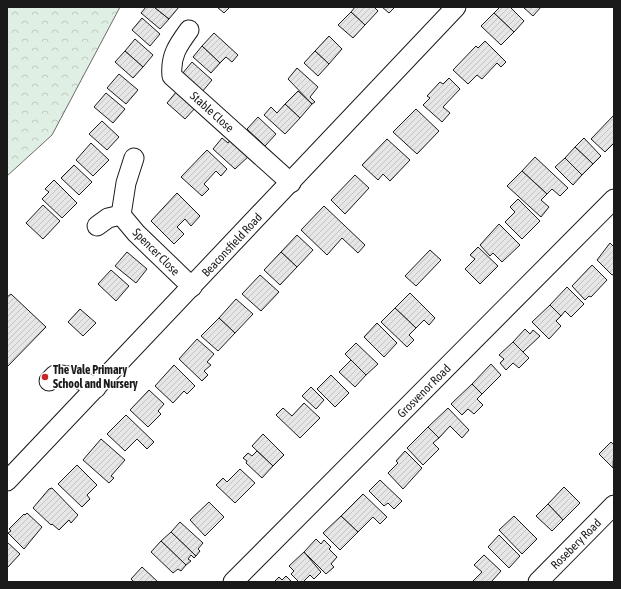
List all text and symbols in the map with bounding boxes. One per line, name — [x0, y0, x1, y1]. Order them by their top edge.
street label: Stable Close — [187, 89, 237, 135]
street label: Beaconsfield Road — [199, 210, 265, 280]
street label: Spencer Close — [130, 226, 182, 278]
street label: Grosvenor Road — [394, 361, 454, 421]
place label: The Vale Primary School and Nursery — [53, 363, 138, 391]
marker: The Vale Primary School and Nursery — [40, 372, 50, 382]
street label: Rosebery Road — [548, 516, 604, 572]

